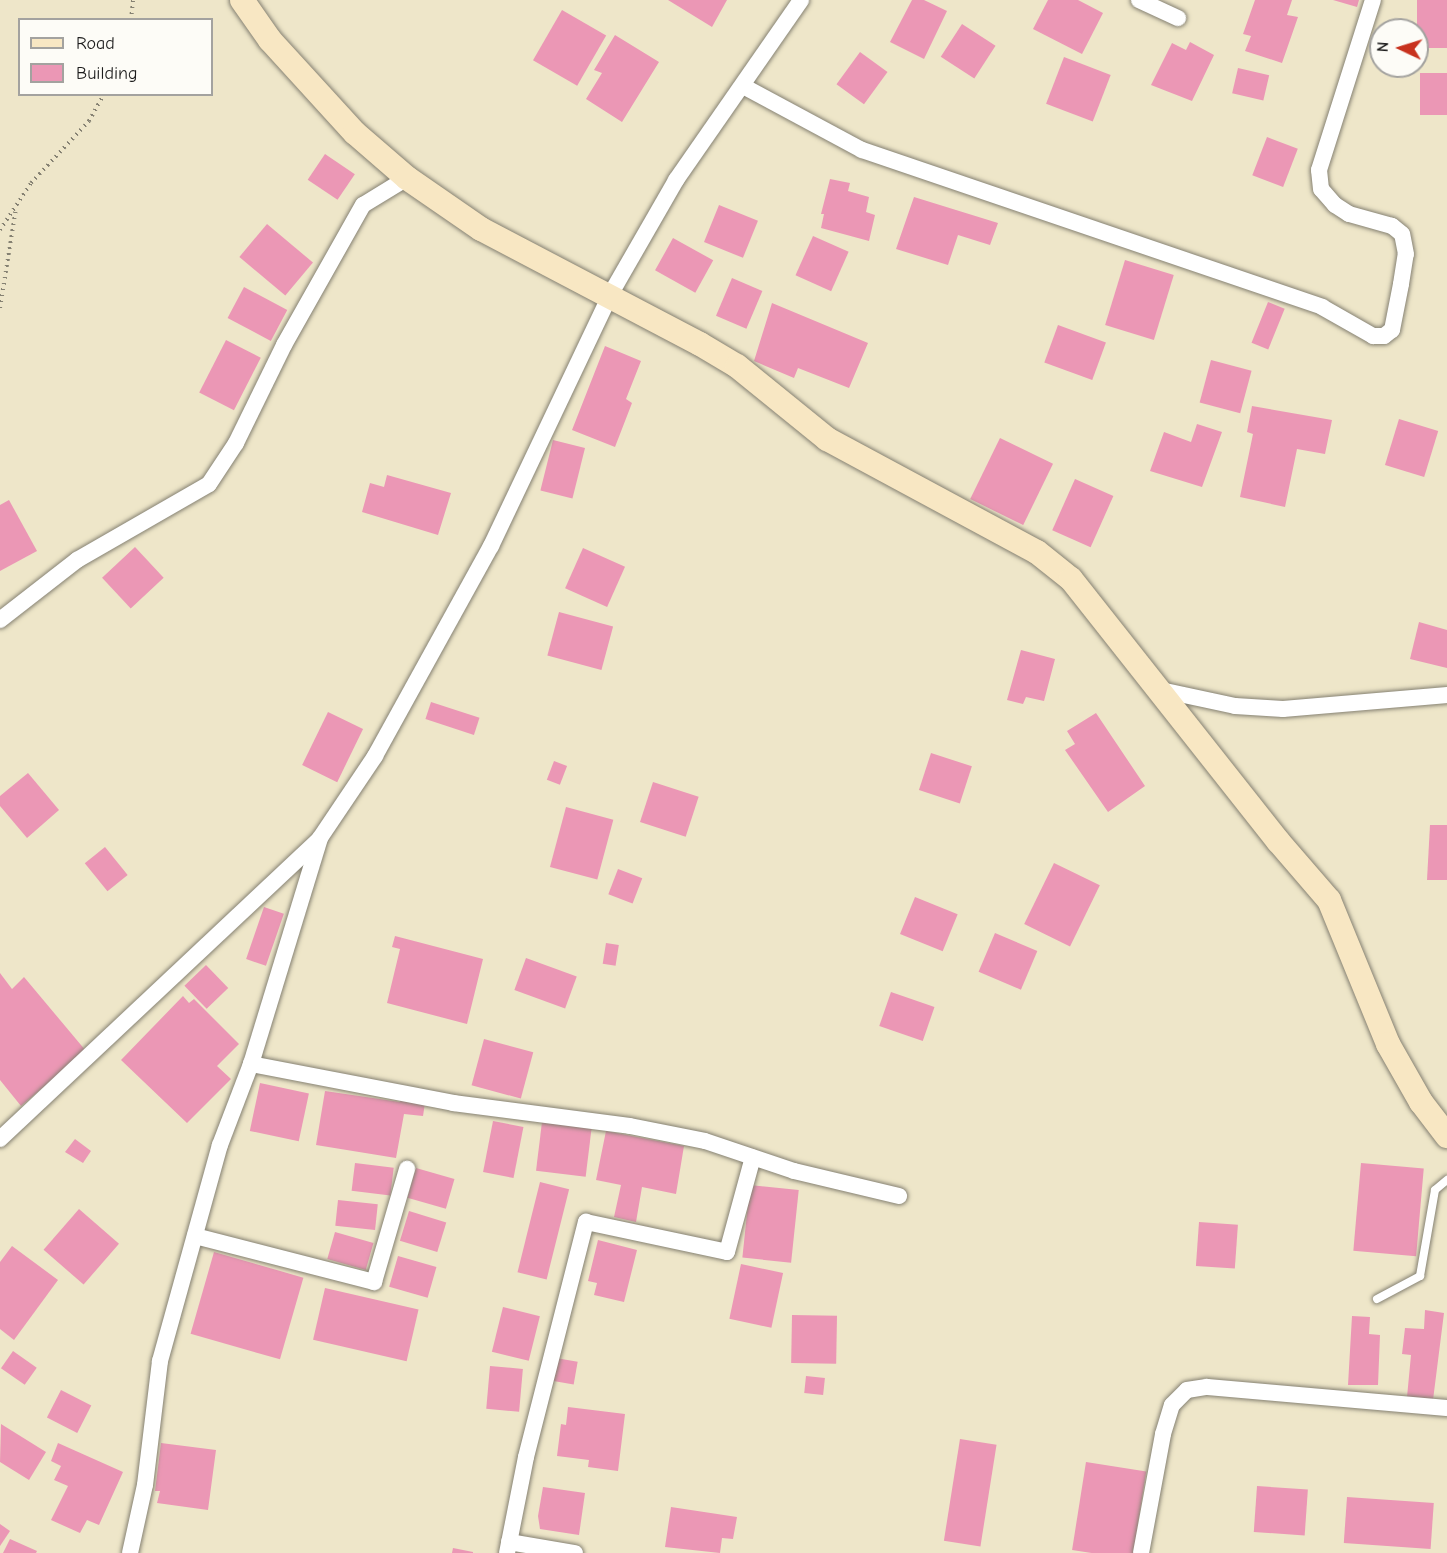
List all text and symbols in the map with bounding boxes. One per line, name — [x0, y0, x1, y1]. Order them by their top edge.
legend — [18, 18, 213, 96]
north arrow — [1369, 18, 1429, 78]
text: Road — [76, 33, 115, 54]
text: N — [1374, 41, 1392, 53]
text: Building — [76, 63, 138, 84]

